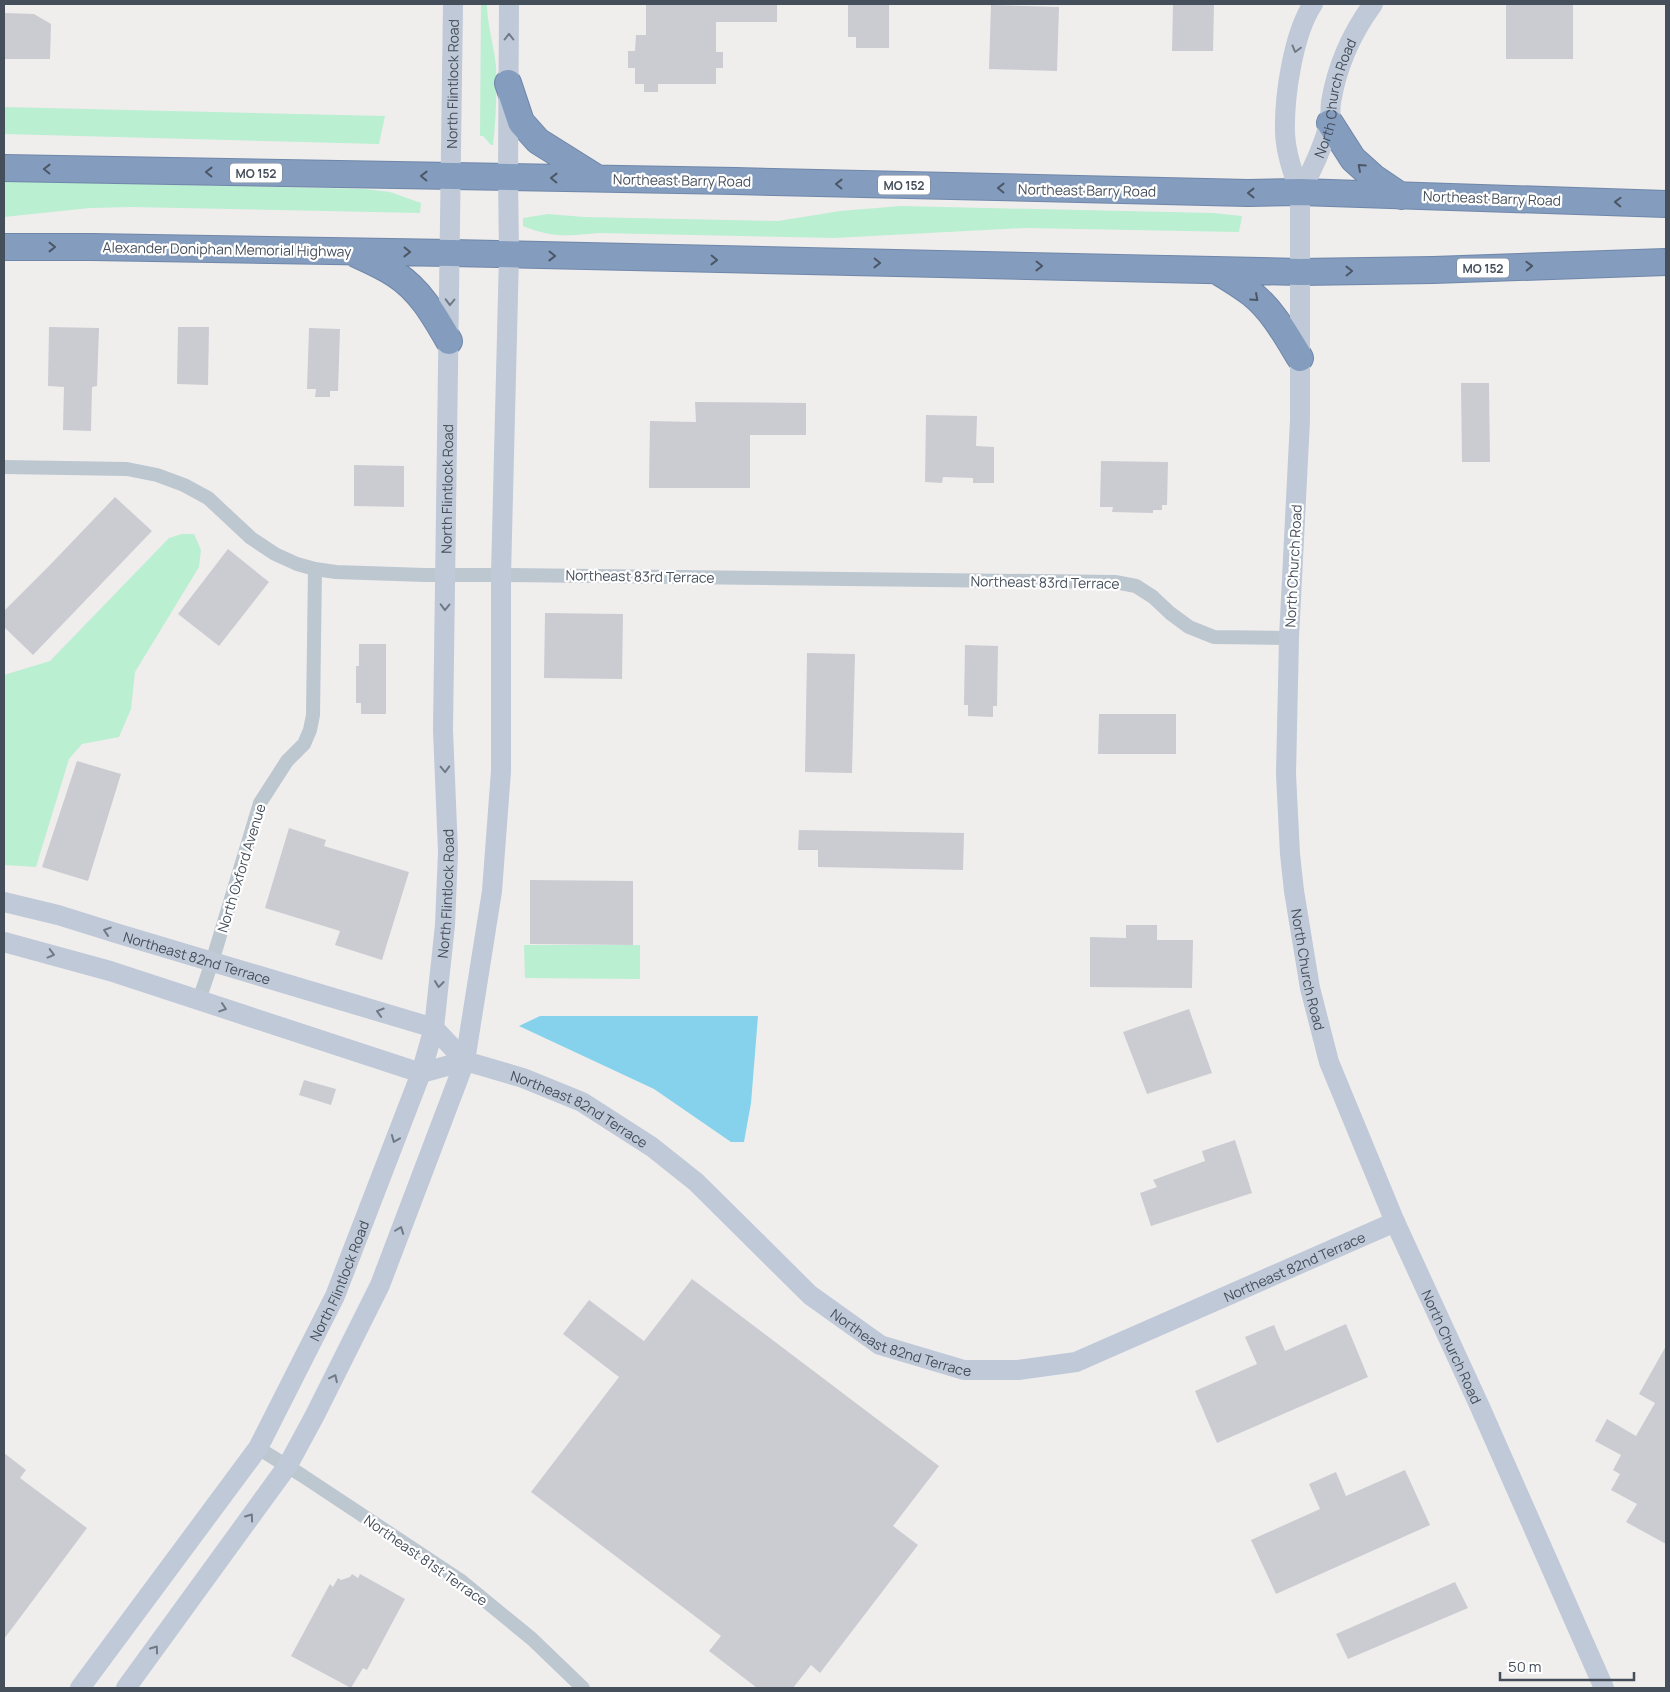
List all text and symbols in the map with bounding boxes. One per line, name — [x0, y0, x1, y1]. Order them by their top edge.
street label: North Flintlock Road — [442, 19, 462, 149]
one-way arrow — [504, 33, 514, 40]
street label: North Church Road — [1309, 35, 1360, 160]
one-way arrow — [1291, 45, 1301, 53]
one-way arrow — [42, 164, 50, 174]
road number: MO 152 — [230, 164, 282, 182]
one-way arrow — [1358, 164, 1367, 173]
one-way arrow — [205, 167, 212, 177]
street label: Northeast Barry Road — [613, 169, 751, 191]
one-way arrow — [420, 170, 428, 181]
one-way arrow — [550, 173, 558, 183]
road number: MO 152 — [878, 176, 930, 194]
one-way arrow — [835, 179, 842, 189]
street label: Northeast Barry Road — [1018, 179, 1156, 201]
one-way arrow — [997, 182, 1005, 193]
street label: Northeast Barry Road — [1423, 186, 1561, 210]
one-way arrow — [1247, 188, 1254, 198]
one-way arrow — [1613, 197, 1621, 208]
street label: Alexander Doniphan Memorial Highway — [102, 237, 352, 261]
one-way arrow — [49, 242, 57, 252]
one-way arrow — [404, 247, 412, 257]
one-way arrow — [548, 251, 556, 261]
one-way arrow — [710, 254, 718, 265]
one-way arrow — [873, 258, 881, 268]
road number: MO 152 — [1457, 258, 1509, 278]
one-way arrow — [1036, 261, 1043, 271]
one-way arrow — [1526, 261, 1533, 271]
one-way arrow — [1346, 266, 1353, 276]
one-way arrow — [1250, 292, 1259, 301]
one-way arrow — [445, 298, 455, 306]
street label: North Flintlock Road — [436, 424, 457, 554]
street label: North Church Road — [1280, 504, 1306, 628]
street label: Northeast 83rd Terrace — [565, 565, 715, 587]
street label: Northeast 83rd Terrace — [970, 571, 1120, 593]
one-way arrow — [440, 603, 450, 611]
one-way arrow — [439, 765, 450, 773]
street label: North Oxford Avenue — [212, 801, 270, 935]
street label: North Flintlock Road — [432, 829, 458, 959]
street label: North Church Road — [1288, 907, 1330, 1032]
one-way arrow — [104, 926, 112, 936]
street label: Northeast 82nd Terrace — [121, 926, 273, 988]
one-way arrow — [47, 948, 55, 959]
one-way arrow — [433, 980, 444, 988]
one-way arrow — [218, 1002, 226, 1012]
one-way arrow — [377, 1008, 385, 1018]
street label: Northeast 82nd Terrace — [509, 1065, 652, 1152]
one-way arrow — [391, 1134, 402, 1143]
street label: North Flintlock Road — [304, 1217, 373, 1344]
one-way arrow — [394, 1226, 405, 1235]
street label: Northeast 82nd Terrace — [1220, 1227, 1368, 1306]
street label: North Church Road — [1418, 1286, 1487, 1407]
street label: Northeast 82nd Terrace — [827, 1304, 971, 1380]
one-way arrow — [328, 1374, 338, 1383]
street label: Northeast 81st Terrace — [361, 1510, 491, 1610]
one-way arrow — [244, 1513, 253, 1523]
one-way arrow — [149, 1645, 158, 1655]
scale bar — [1500, 1650, 1634, 1682]
text: 50 m — [1508, 1656, 1542, 1677]

